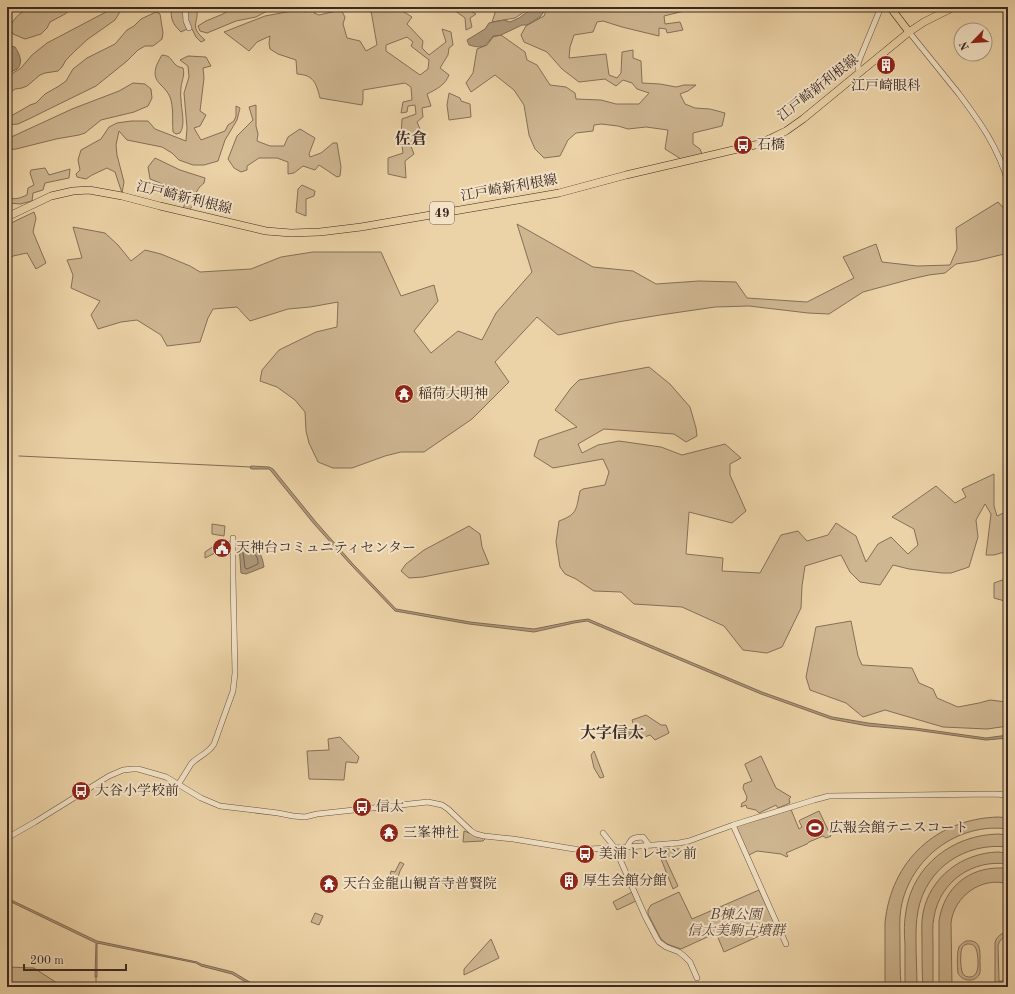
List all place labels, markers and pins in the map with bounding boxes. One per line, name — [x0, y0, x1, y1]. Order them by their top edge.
building icon: 江戸崎眼科 — [875, 54, 897, 76]
place label: 江戸崎眼科 — [851, 78, 921, 93]
bus stop icon: 石橋 — [732, 134, 754, 156]
place label: 石橋 — [757, 137, 785, 152]
temple icon: 稲荷大明神 — [393, 383, 415, 405]
place label: 稲荷大明神 — [418, 386, 488, 401]
public building icon: 天神台コミュニティセンター — [211, 537, 233, 559]
place label: 天神台コミュニティセンター — [236, 539, 416, 555]
bus stop icon: 大谷小学校前 — [70, 780, 92, 802]
place label: 大谷小学校前 — [95, 783, 179, 798]
bus stop icon: 信太 — [351, 796, 373, 818]
place label: 信太 — [376, 799, 404, 814]
sports icon: 広報会館テニスコート — [804, 817, 826, 839]
place label: 広報会館テニスコート — [829, 820, 968, 835]
temple icon: 三峯神社 — [378, 822, 400, 844]
place label: 三峯神社 — [403, 825, 459, 840]
bus stop icon: 美浦トレセン前 — [574, 843, 596, 865]
place label: 美浦トレセン前 — [599, 846, 697, 861]
building icon: 厚生会館分館 — [558, 870, 580, 892]
temple icon: 天台金龍山観音寺普賢院 — [318, 873, 340, 895]
place label: 厚生会館分館 — [583, 873, 667, 888]
place label: 天台金龍山観音寺普賢院 — [343, 875, 497, 891]

